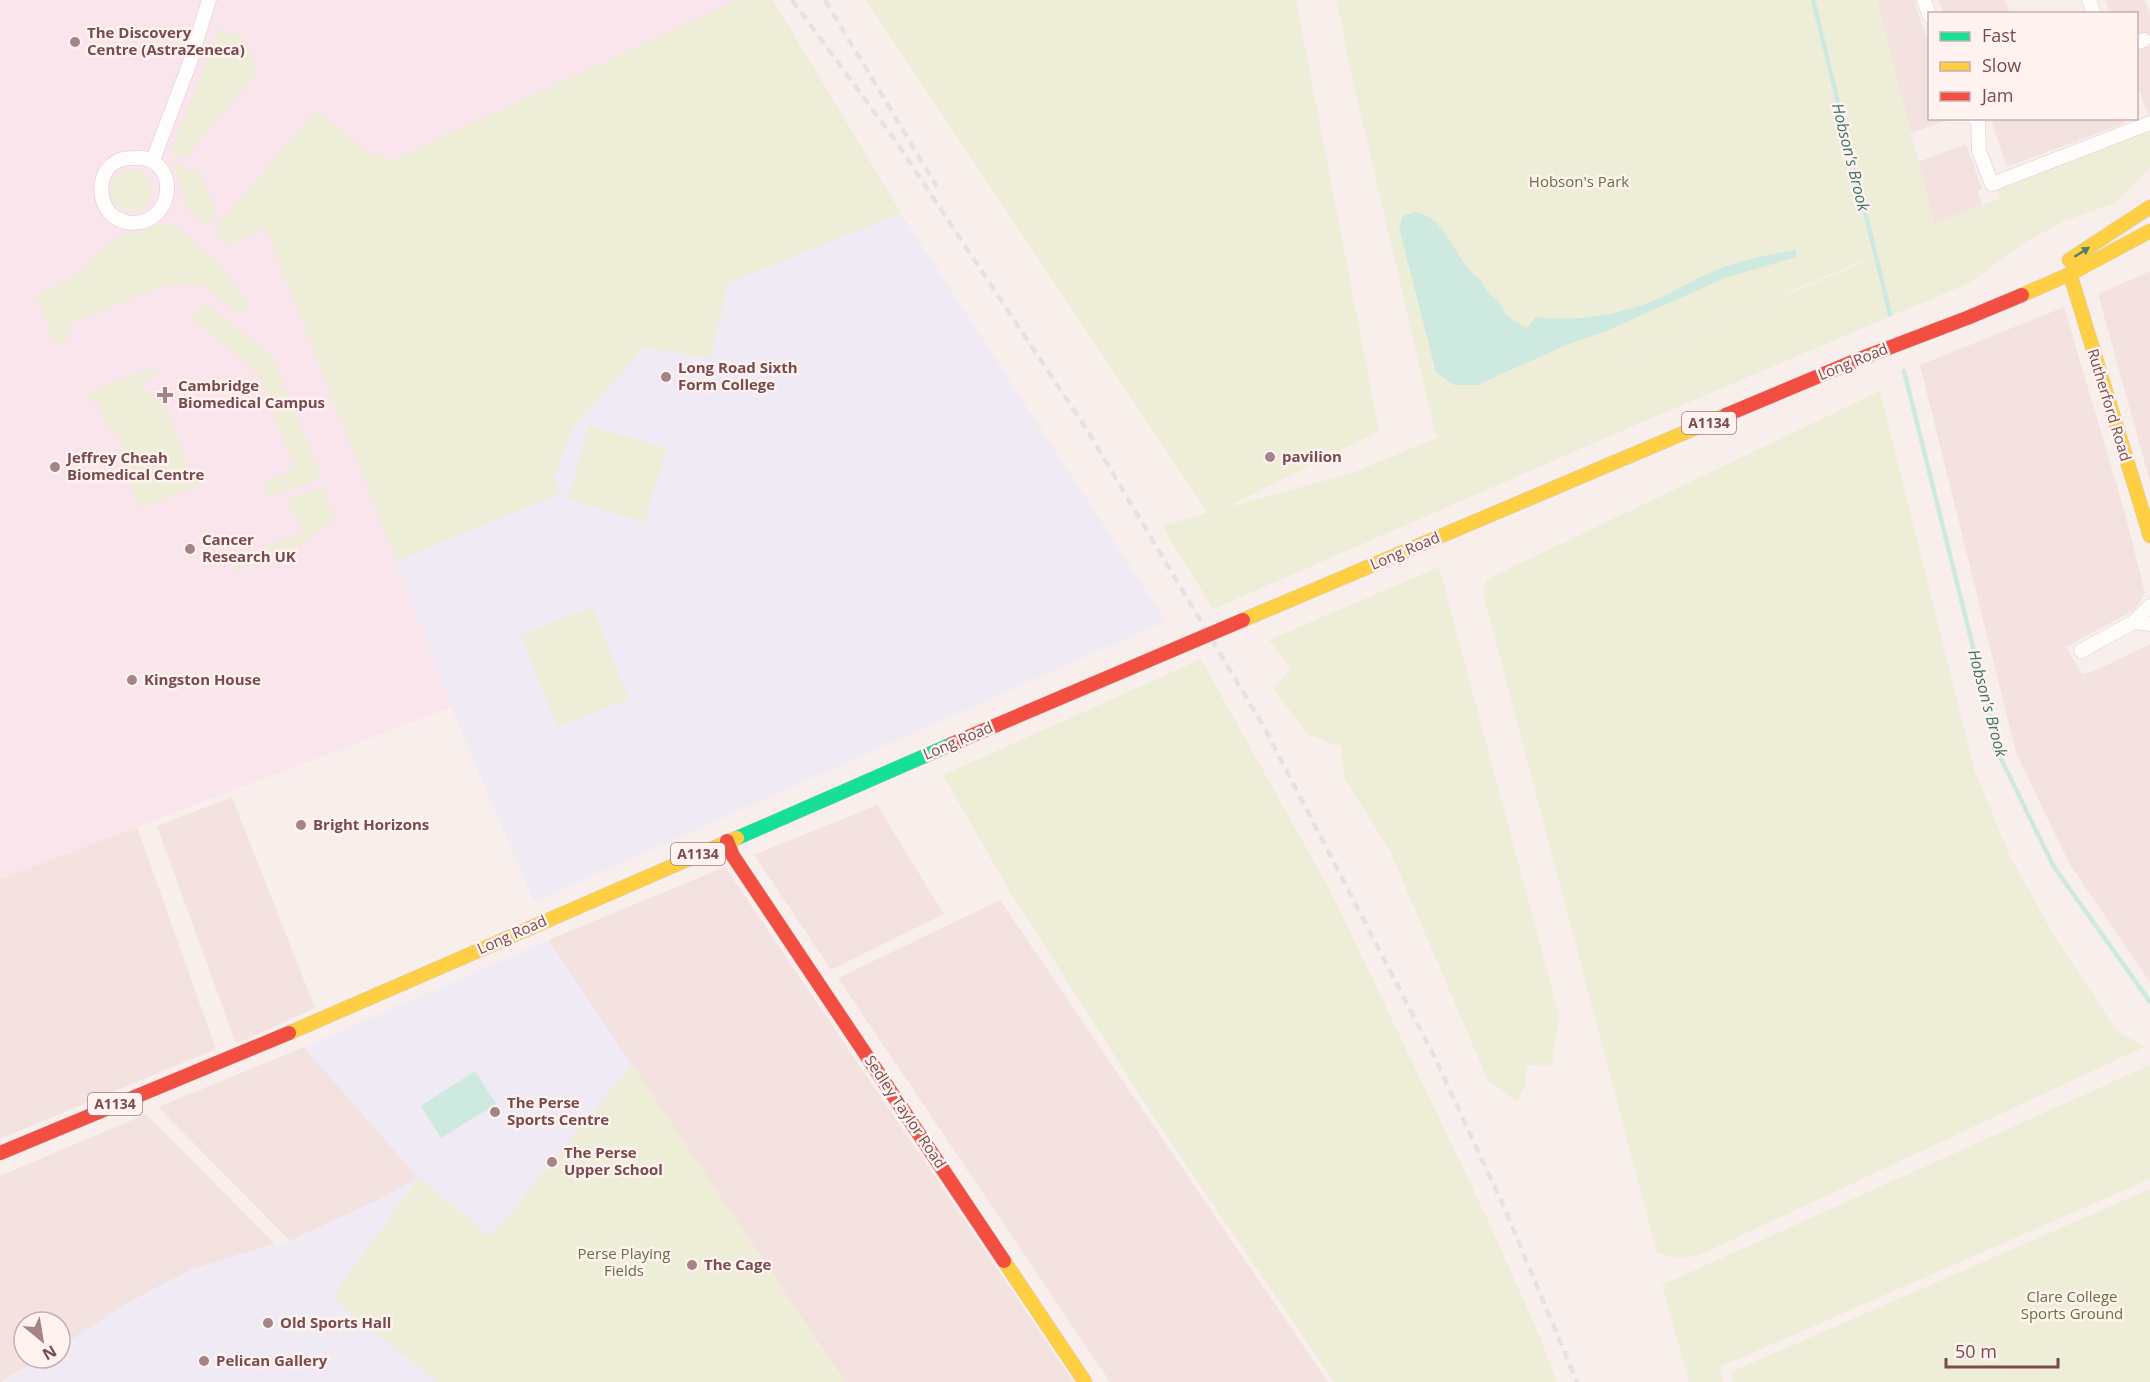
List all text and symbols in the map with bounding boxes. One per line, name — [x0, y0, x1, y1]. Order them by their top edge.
legend — [1928, 12, 2138, 120]
place label: The Discovery Centre (AstraZeneca) — [87, 22, 245, 59]
text: Fast — [1982, 23, 2016, 47]
marker: The Discovery Centre (AstraZeneca) — [68, 35, 82, 49]
text: Slow — [1982, 53, 2021, 77]
text: Jam — [1980, 83, 2014, 107]
water label: Hobson's Brook — [1827, 101, 1875, 214]
park label: Hobson's Park — [1529, 171, 1629, 191]
one-way arrow — [2074, 246, 2091, 257]
street label: Long Road — [1815, 338, 1891, 384]
street label: Rutherford Road — [2083, 346, 2137, 463]
place label: Long Road Sixth Form College — [678, 357, 798, 394]
marker: Long Road Sixth Form College — [659, 370, 673, 384]
place label: Cambridge Biomedical Campus — [178, 375, 325, 412]
marker: Cambridge Biomedical Campus — [156, 386, 174, 404]
road number: A1134 — [1682, 412, 1736, 434]
place label: pavilion — [1282, 446, 1342, 466]
place label: Jeffrey Cheah Biomedical Centre — [65, 447, 204, 484]
marker: pavilion — [1263, 450, 1277, 464]
marker: Jeffrey Cheah Biomedical Centre — [48, 460, 62, 474]
street label: Long Road — [1367, 526, 1443, 574]
place label: Cancer Research UK — [202, 529, 296, 566]
marker: Cancer Research UK — [183, 542, 197, 556]
water label: Hobson's Brook — [1963, 647, 2013, 760]
place label: Kingston House — [144, 669, 261, 689]
marker: Kingston House — [125, 673, 139, 687]
street label: Long Road — [920, 716, 996, 764]
place label: Bright Horizons — [313, 814, 429, 834]
marker: Bright Horizons — [294, 818, 308, 832]
road number: A1134 — [671, 843, 725, 865]
street label: Long Road — [474, 910, 549, 958]
street label: Sedley Taylor Road — [861, 1051, 951, 1172]
place label: The Perse Sports Centre — [507, 1092, 609, 1129]
road number: A1134 — [88, 1093, 142, 1115]
marker: The Perse Sports Centre — [488, 1105, 502, 1119]
place label: The Perse Upper School — [564, 1142, 663, 1179]
marker: The Perse Upper School — [545, 1155, 559, 1169]
park label: Perse Playing Fields — [578, 1243, 670, 1280]
place label: The Cage — [704, 1254, 771, 1274]
marker: The Cage — [685, 1258, 699, 1272]
park label: Clare College Sports Ground — [2021, 1286, 2123, 1323]
north arrow — [12, 1310, 72, 1370]
place label: Old Sports Hall — [280, 1312, 391, 1332]
marker: Old Sports Hall — [261, 1316, 275, 1330]
scale bar — [1946, 1331, 2058, 1369]
text: 50 m — [1955, 1339, 1997, 1363]
text: N — [38, 1340, 61, 1366]
place label: Pelican Gallery — [216, 1350, 328, 1370]
marker: Pelican Gallery — [197, 1354, 211, 1368]

